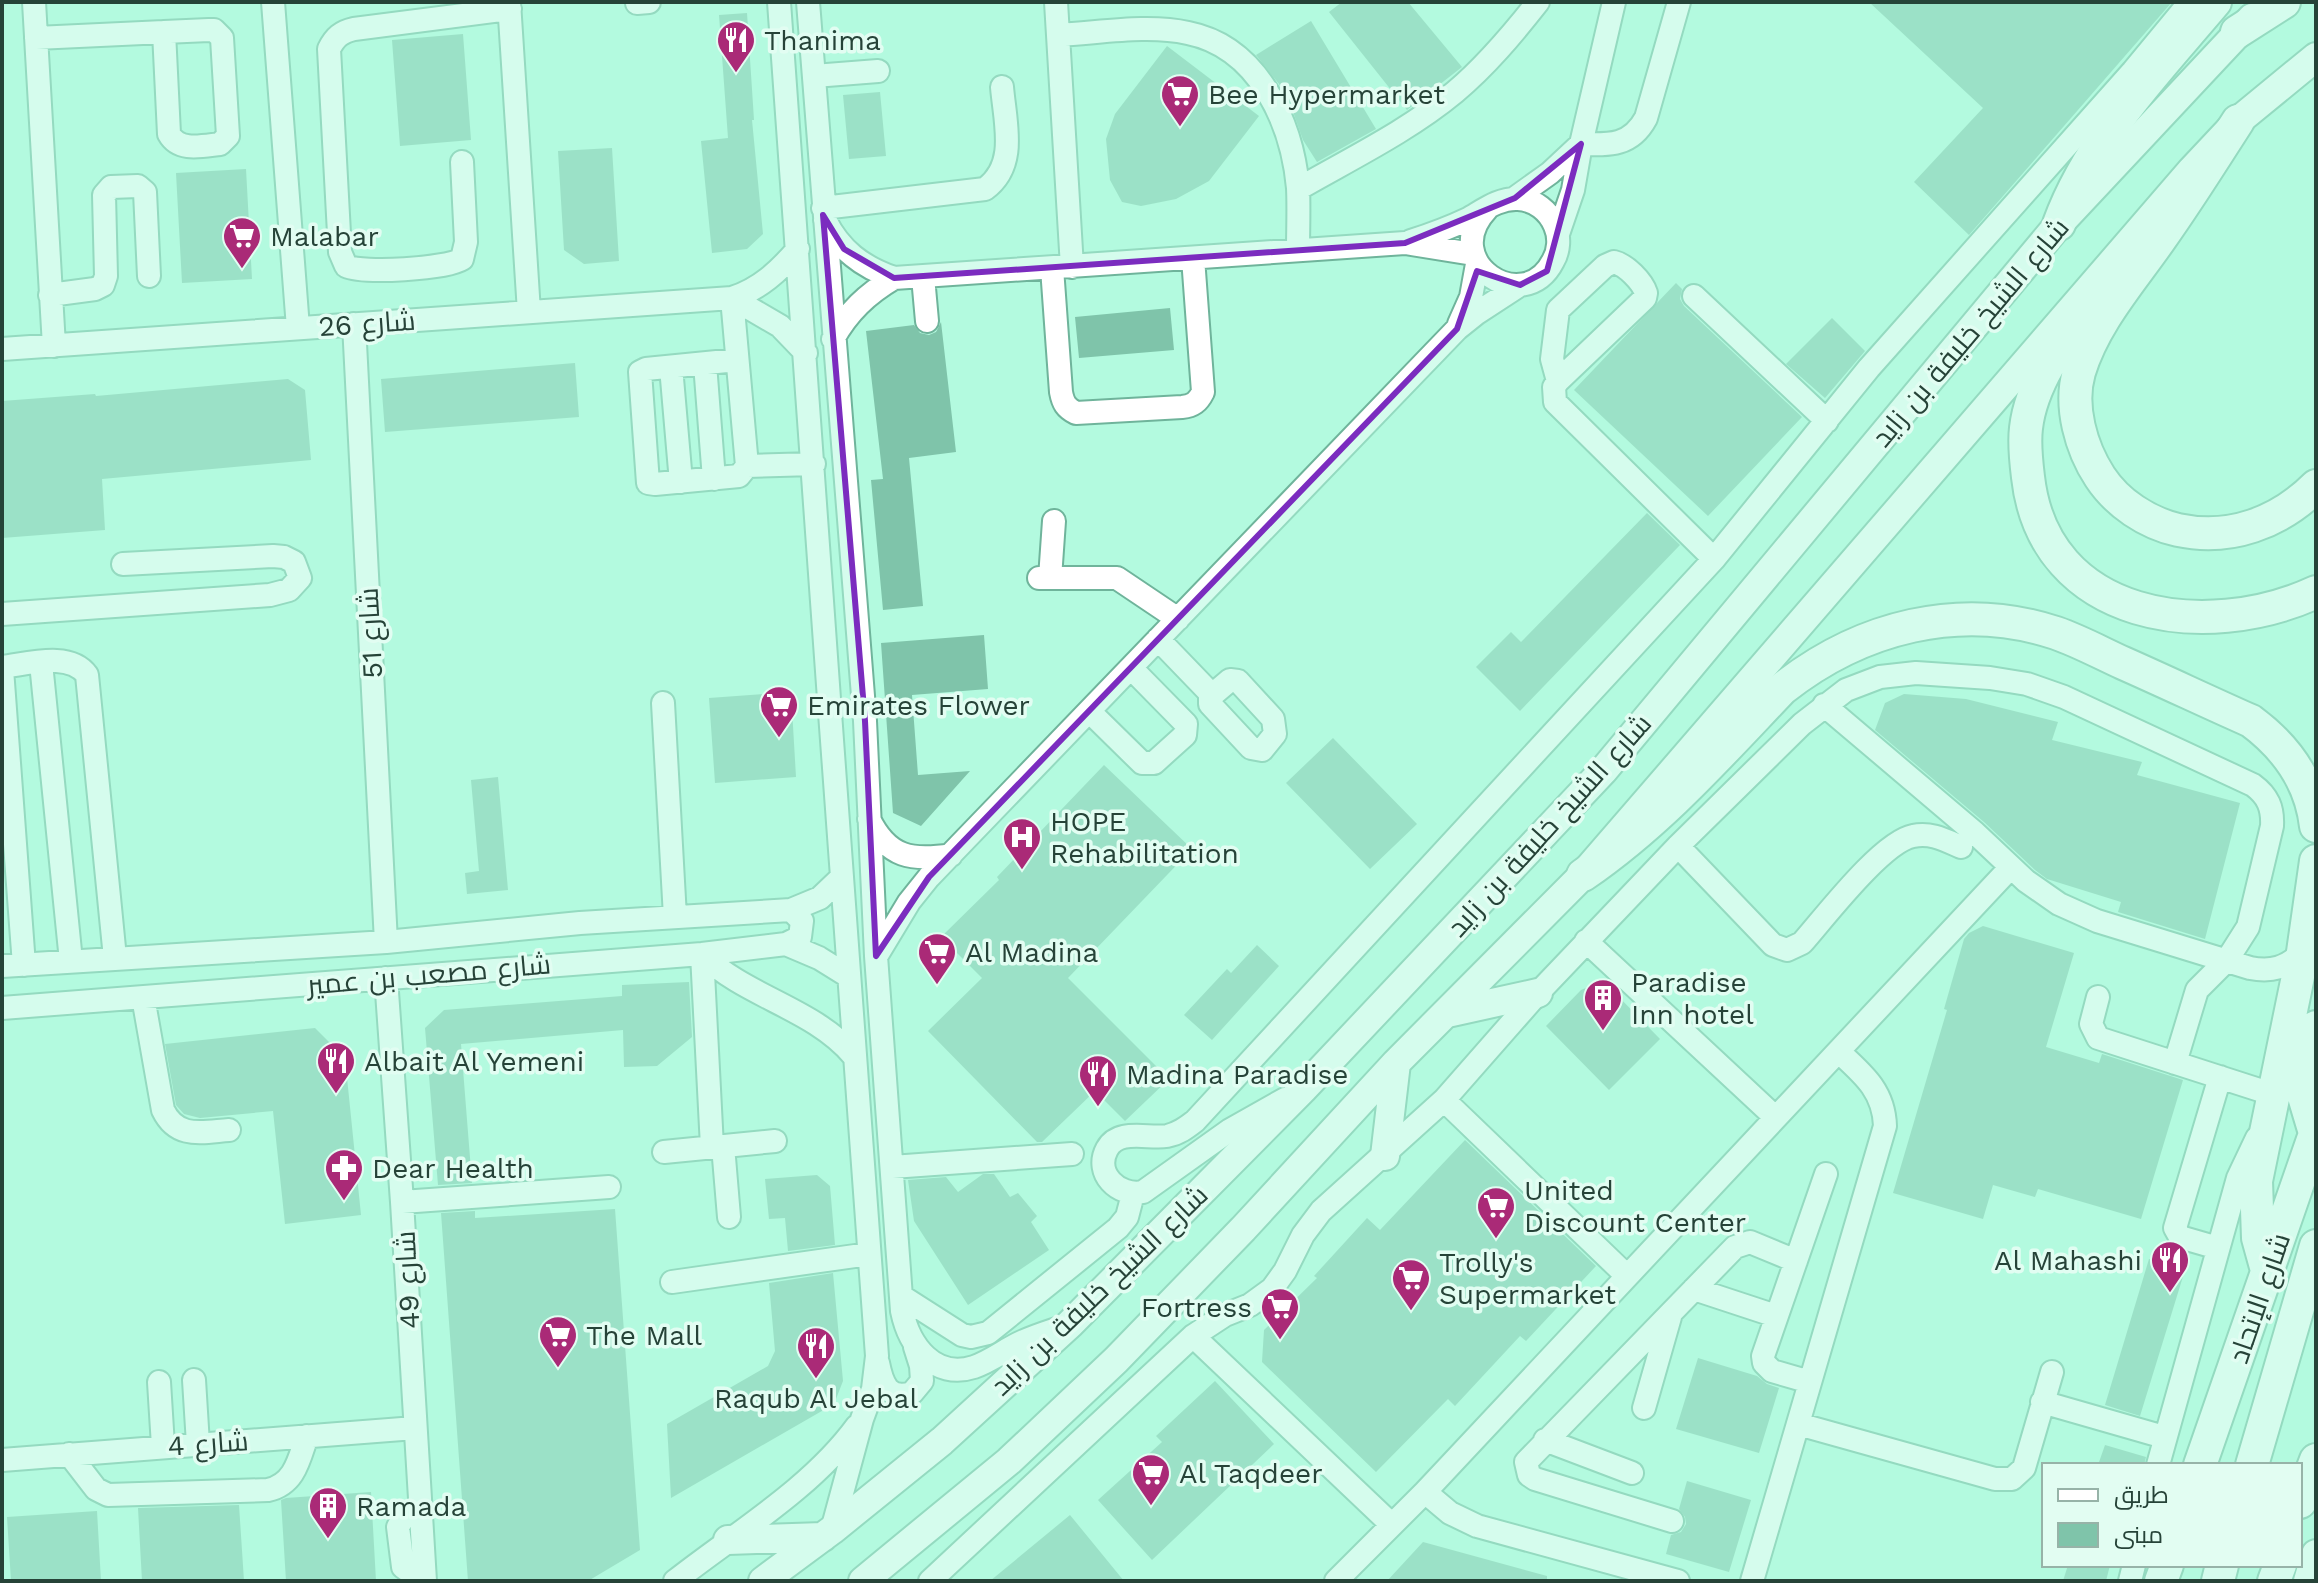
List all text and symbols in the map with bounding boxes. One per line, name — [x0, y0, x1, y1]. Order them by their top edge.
restaurant icon: Thanima — [715, 19, 757, 74]
place label: Thanima — [764, 24, 881, 57]
supermarket icon: Bee Hypermarket — [1159, 73, 1201, 128]
place label: Bee Hypermarket — [1208, 78, 1445, 111]
street label: شارع الشيخ خليفة بن زايد — [1865, 211, 2077, 455]
supermarket icon: Malabar — [221, 215, 263, 270]
place label: Malabar — [270, 220, 379, 253]
street label: شارع 26 — [317, 304, 417, 345]
street label: شارع 51 — [352, 587, 391, 679]
supermarket icon: Emirates Flower — [758, 684, 800, 739]
place label: Emirates Flower — [807, 689, 1030, 722]
street label: شارع الشيخ خليفة بن زايد — [1441, 707, 1660, 945]
place label: HOPE Rehabilitation — [1050, 805, 1239, 870]
hospital icon: HOPE Rehabilitation — [1001, 816, 1043, 871]
supermarket icon: Al Madina — [916, 931, 958, 986]
place label: Al Madina — [965, 936, 1099, 969]
street label: شارع مصعب بن عمير — [304, 947, 552, 1004]
place label: Paradise Inn hotel — [1631, 966, 1754, 1031]
building icon: Paradise Inn hotel — [1582, 977, 1624, 1032]
restaurant icon: Albait Al Yemeni — [315, 1040, 357, 1095]
place label: Albait Al Yemeni — [364, 1045, 584, 1078]
restaurant icon: Madina Paradise — [1077, 1053, 1119, 1108]
place label: Madina Paradise — [1126, 1058, 1348, 1091]
pharmacy icon: Dear Health — [323, 1147, 365, 1202]
place label: Dear Health — [372, 1152, 534, 1185]
place label: United Discount Center — [1524, 1174, 1746, 1239]
street label: شارع الشيخ خليفة بن زايد — [984, 1178, 1216, 1404]
supermarket icon: United Discount Center — [1475, 1185, 1517, 1240]
street label: شارع الإتحاد — [2222, 1229, 2299, 1368]
street label: شارع 49 — [388, 1230, 429, 1330]
restaurant icon: Al Mahashi — [2149, 1239, 2191, 1294]
place label: Al Mahashi — [1994, 1244, 2142, 1277]
place label: Trolly's Supermarket — [1439, 1246, 1616, 1311]
supermarket icon: Trolly's Supermarket — [1390, 1257, 1432, 1312]
supermarket icon: Fortress — [1259, 1286, 1301, 1341]
place label: Fortress — [1141, 1291, 1252, 1324]
supermarket icon: The Mall — [537, 1314, 579, 1369]
place label: The Mall — [586, 1319, 703, 1352]
restaurant icon: Raqub Al Jebal — [795, 1325, 837, 1380]
place label: Raqub Al Jebal — [714, 1382, 918, 1415]
street label: شارع 4 — [167, 1424, 250, 1465]
supermarket icon: Al Taqdeer — [1130, 1452, 1172, 1507]
place label: Al Taqdeer — [1179, 1457, 1323, 1490]
legend — [2042, 1463, 2302, 1567]
text: طريق — [2114, 1481, 2169, 1510]
building icon: Ramada — [307, 1485, 349, 1540]
place label: Ramada — [356, 1490, 467, 1523]
text: مبنى — [2114, 1521, 2163, 1549]

